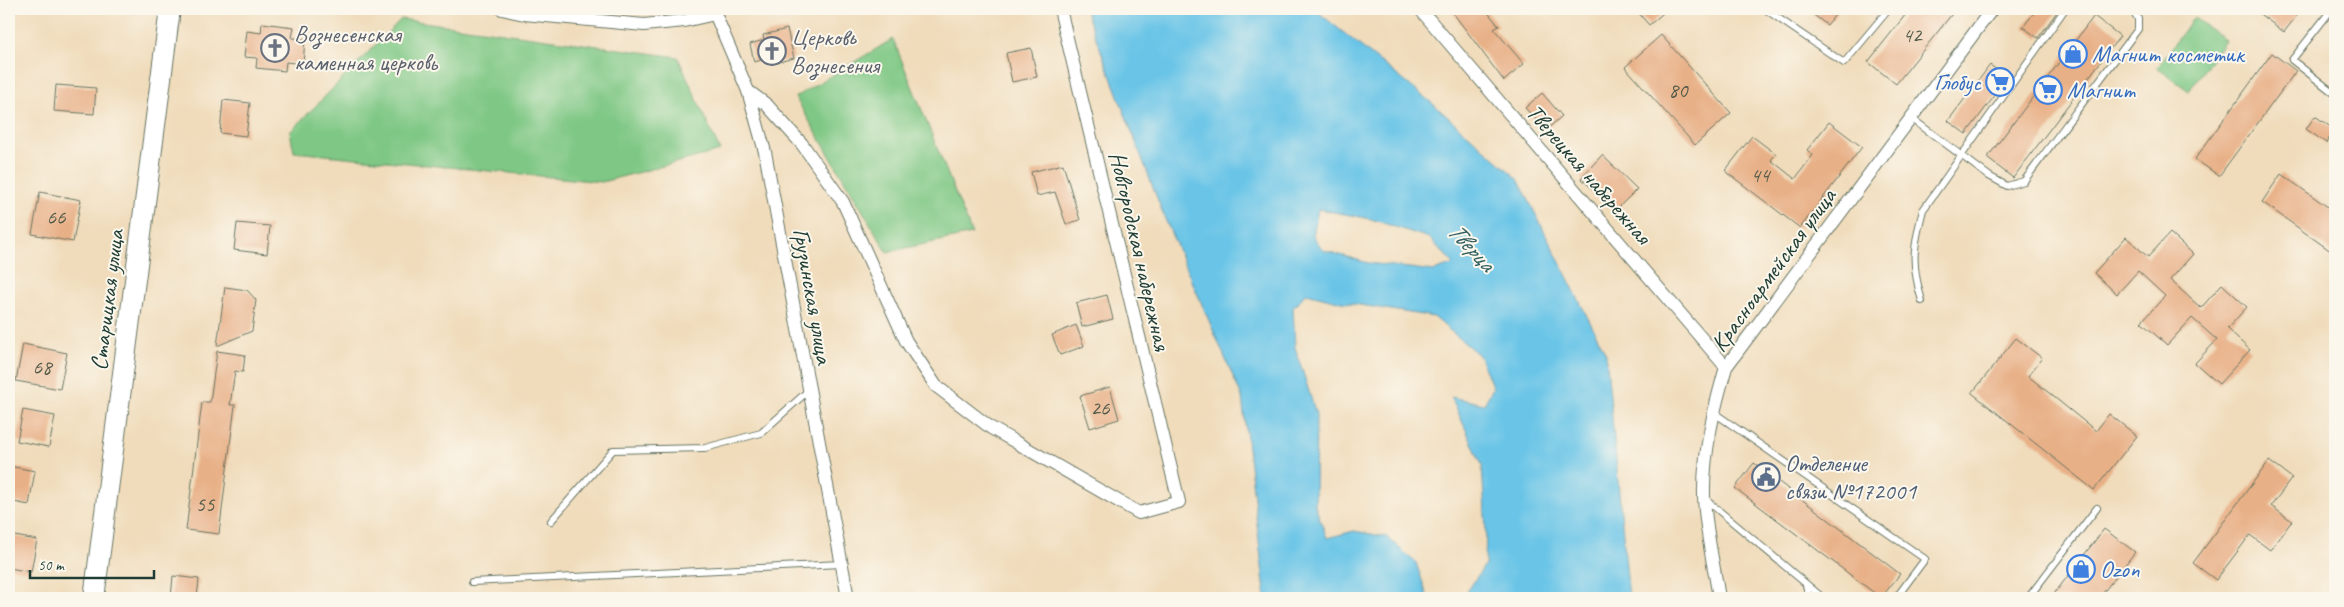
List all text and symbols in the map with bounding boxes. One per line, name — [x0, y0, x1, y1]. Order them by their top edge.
place label: Вознесенская каменная церковь — [294, 19, 439, 77]
place label: Церковь Вознесения — [791, 22, 880, 81]
house number: 42 — [1903, 22, 1923, 48]
church icon: Вознесенская каменная церковь — [260, 33, 290, 63]
church icon: Церковь Вознесения — [757, 36, 787, 66]
shop icon: Магнит косметик — [2058, 39, 2088, 69]
place label: Магнит косметик — [2092, 39, 2246, 69]
place label: Глобус — [1934, 67, 1982, 97]
supermarket icon: Глобус — [1985, 67, 2015, 97]
supermarket icon: Магнит — [2033, 75, 2063, 105]
place label: Магнит — [2067, 75, 2136, 105]
house number: 80 — [1669, 77, 1689, 103]
street label: Тверецкая набережная — [1520, 98, 1659, 252]
street label: Новгородская набережная — [1103, 149, 1178, 355]
house number: 44 — [1751, 162, 1772, 188]
street label: Красноармейская улица — [1704, 181, 1843, 358]
house number: 66 — [47, 204, 66, 230]
water label: Тверца — [1441, 215, 1503, 279]
street label: Старицкая улица — [83, 226, 131, 372]
street label: Грузинская улица — [786, 226, 840, 368]
house number: 68 — [33, 354, 54, 380]
house number: 26 — [1091, 395, 1110, 421]
place label: Отделение связи №172001 — [1785, 448, 1917, 506]
public building icon: Отделение связи №172001 — [1751, 462, 1781, 492]
house number: 55 — [196, 491, 216, 517]
scale bar — [30, 547, 154, 579]
shop icon: Ozon — [2066, 554, 2096, 584]
place label: Ozon — [2100, 554, 2140, 584]
text: 50 m — [38, 556, 65, 575]

